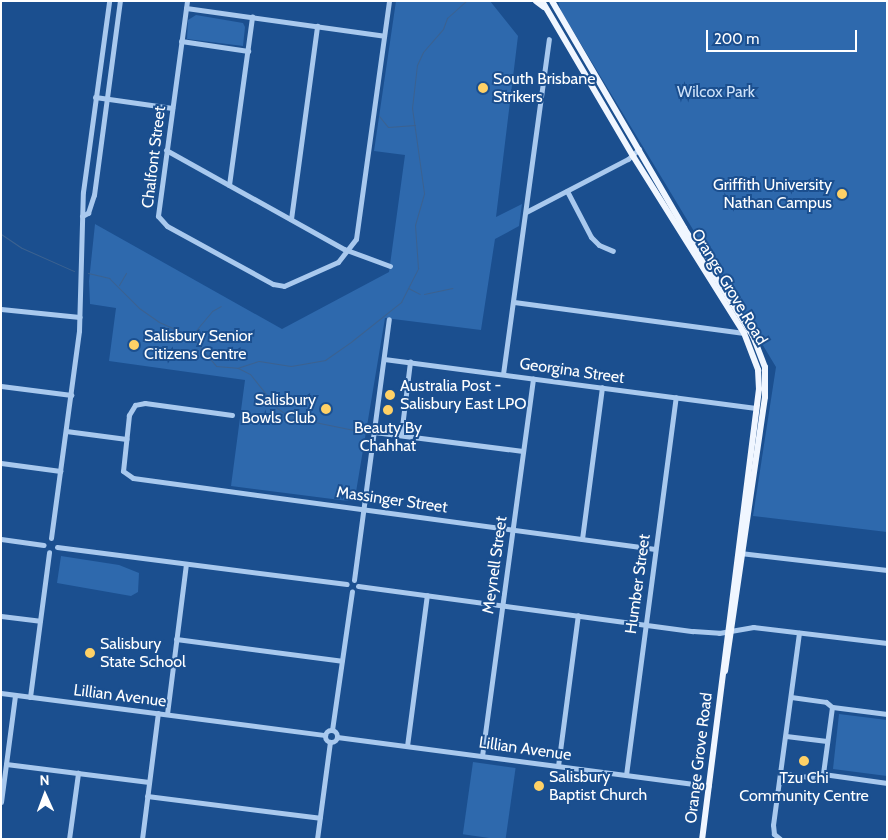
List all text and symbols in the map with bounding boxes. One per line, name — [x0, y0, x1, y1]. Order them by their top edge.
scale bar — [708, 20, 859, 52]
text: 200 m — [714, 30, 759, 48]
place label: South Brisbane Strikers — [493, 69, 595, 107]
marker: South Brisbane Strikers — [477, 82, 489, 94]
park label: Wilcox Park — [677, 82, 755, 102]
street label: Chalfont Street — [138, 105, 170, 209]
place label: Griffith University Nathan Campus — [713, 175, 832, 213]
marker: Griffith University Nathan Campus — [836, 188, 848, 200]
street label: Orange Grove Road — [687, 226, 771, 348]
place label: Salisbury Senior Citizens Centre — [144, 326, 253, 364]
marker: Salisbury Senior Citizens Centre — [128, 339, 140, 351]
street label: Georgina Street — [518, 354, 626, 388]
place label: Australia Post - Salisbury East LPO — [400, 376, 526, 414]
marker: Australia Post - Salisbury East LPO — [384, 389, 396, 401]
place label: Salisbury Bowls Club — [241, 390, 316, 428]
marker: Salisbury Bowls Club — [320, 403, 332, 415]
marker: Beauty By Chahhat — [382, 404, 394, 416]
place label: Beauty By Chahhat — [354, 418, 422, 456]
street label: Massinger Street — [335, 483, 449, 517]
street label: Meynell Street — [479, 515, 511, 615]
street label: Humber Street — [622, 533, 654, 635]
place label: Salisbury State School — [100, 634, 186, 672]
marker: Salisbury State School — [84, 647, 96, 659]
street label: Lillian Avenue — [73, 681, 167, 711]
street label: Orange Grove Road — [681, 691, 717, 825]
street label: Lillian Avenue — [477, 733, 573, 765]
marker: Tzu Chi Community Centre — [798, 755, 810, 767]
place label: Salisbury Baptist Church — [549, 767, 647, 805]
place label: Tzu Chi Community Centre — [739, 768, 869, 806]
north arrow — [20, 770, 70, 820]
text: N — [39, 771, 50, 789]
marker: Salisbury Baptist Church — [533, 780, 545, 792]

